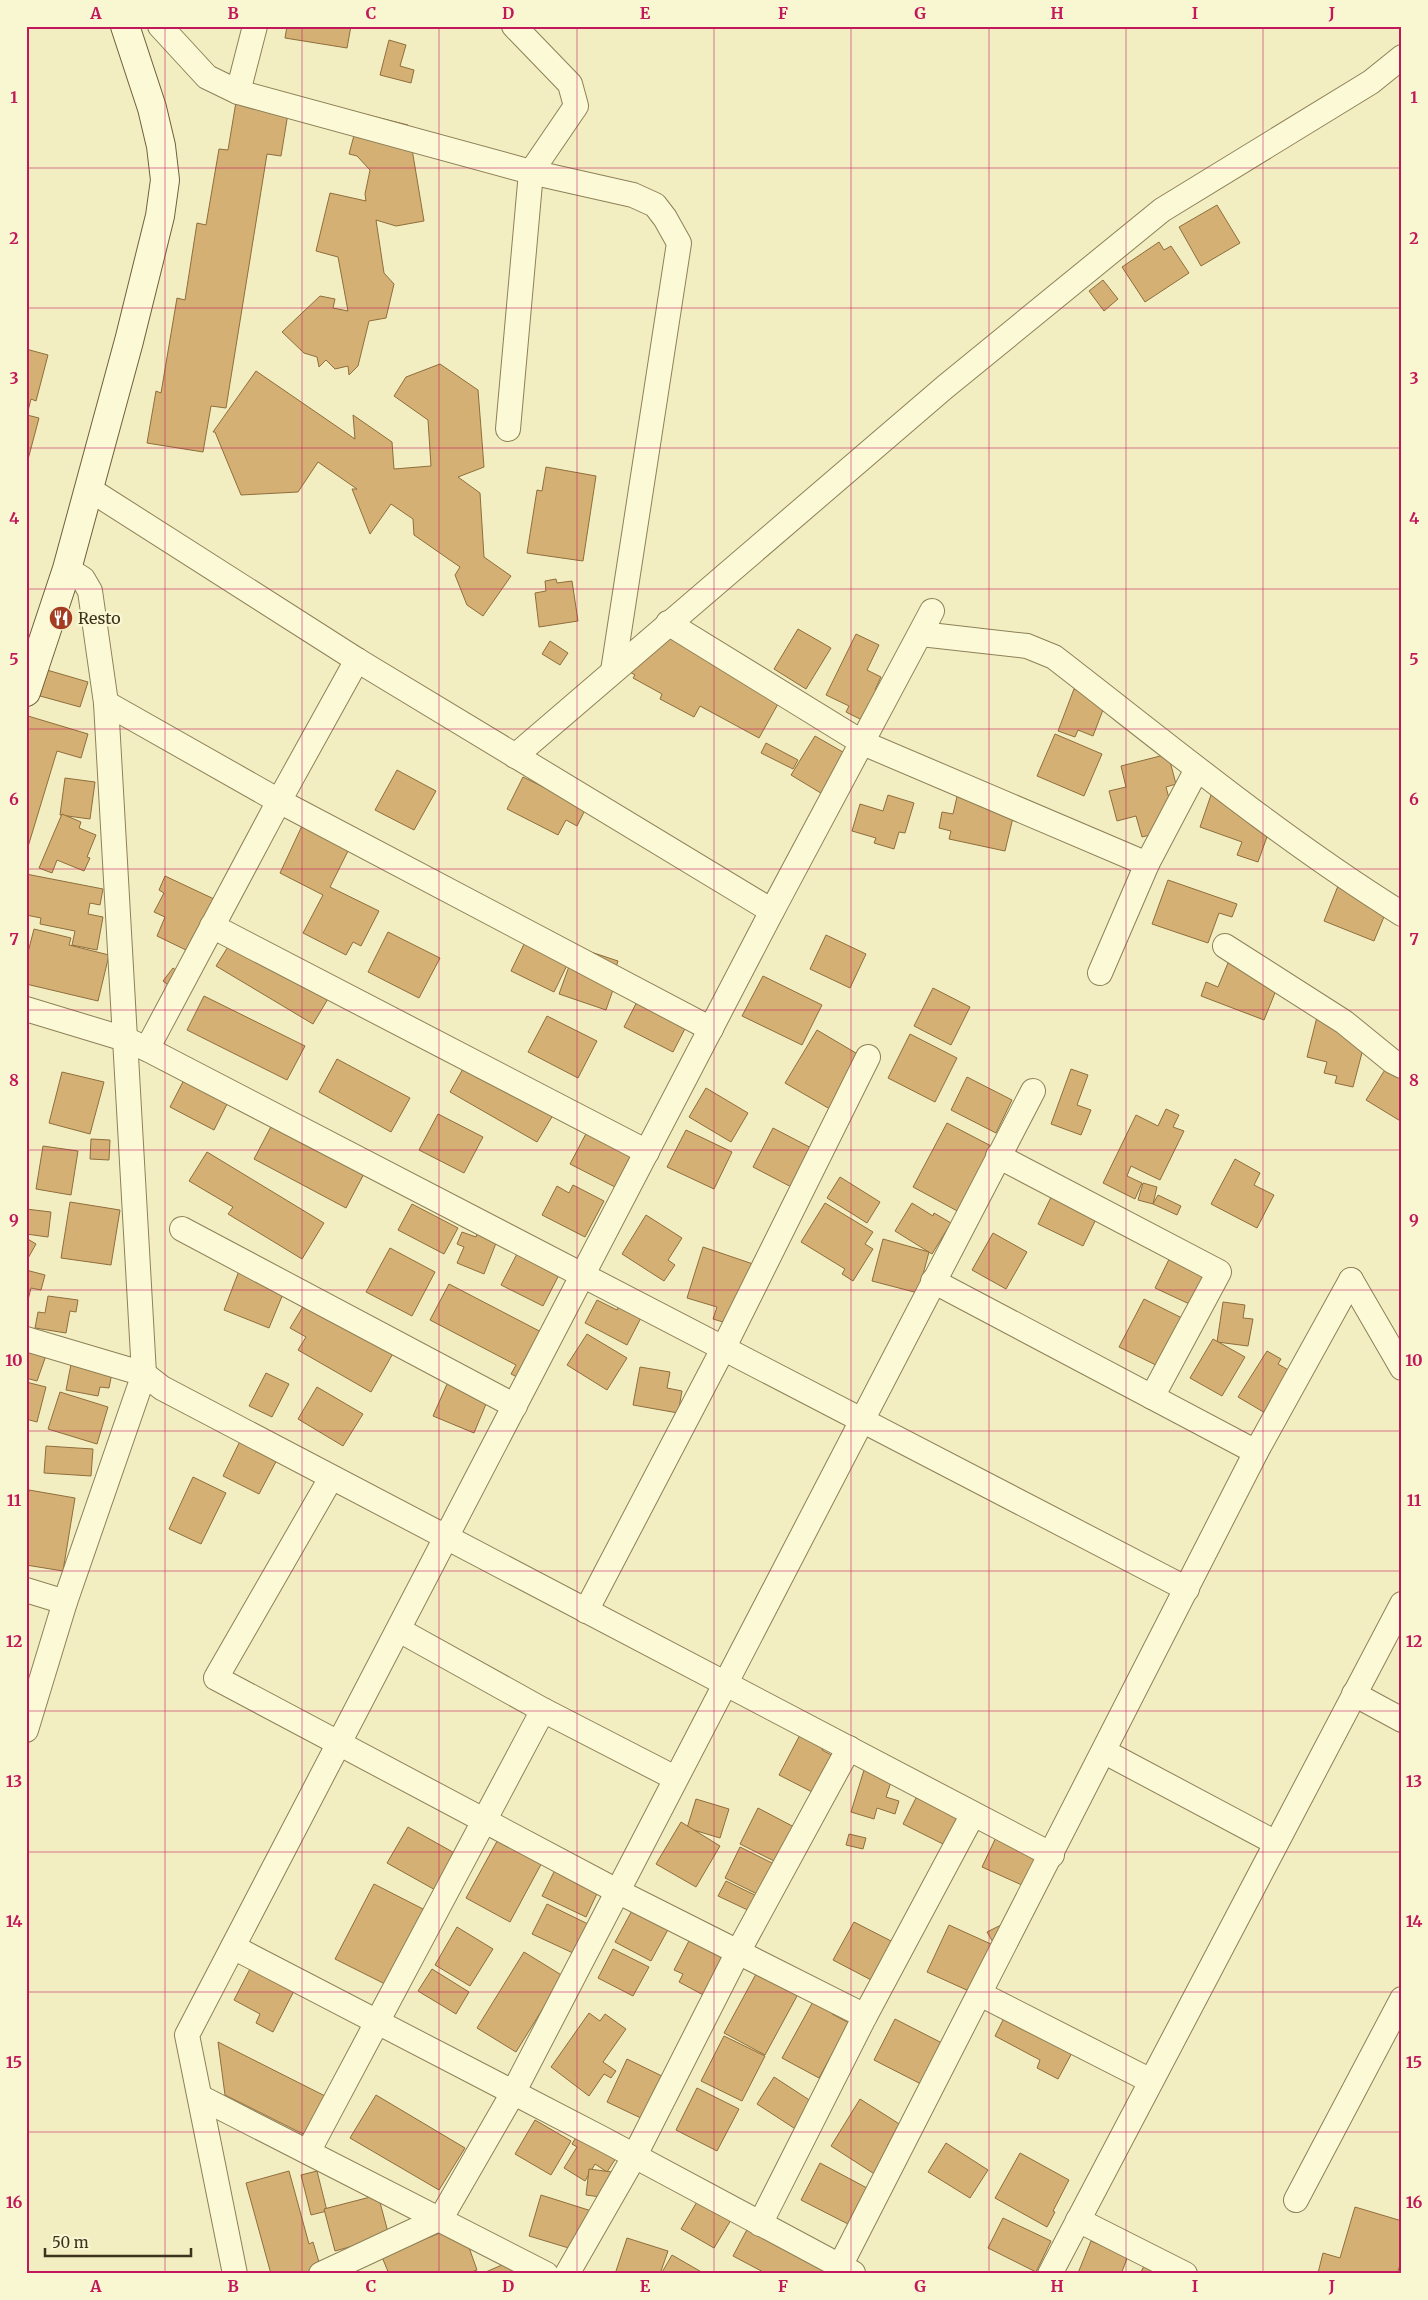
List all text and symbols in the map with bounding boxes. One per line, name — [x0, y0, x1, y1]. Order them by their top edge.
text: A — [89, 3, 102, 23]
text: B — [227, 3, 239, 23]
text: C — [366, 3, 376, 23]
text: D — [502, 3, 514, 23]
text: E — [640, 3, 651, 23]
text: F — [778, 3, 788, 23]
text: G — [914, 3, 926, 23]
text: H — [1050, 3, 1064, 23]
text: I — [1192, 3, 1198, 23]
text: J — [1328, 3, 1335, 23]
text: 1 — [10, 87, 18, 107]
text: 1 — [1410, 87, 1418, 107]
text: 2 — [9, 228, 19, 248]
text: 2 — [1409, 228, 1419, 248]
text: 3 — [9, 368, 19, 388]
text: 3 — [1409, 368, 1419, 388]
text: 4 — [9, 508, 19, 528]
text: 4 — [1409, 508, 1419, 528]
restaurant icon: Resto — [48, 605, 74, 631]
place label: Resto — [78, 608, 121, 628]
text: 5 — [9, 649, 19, 669]
text: 5 — [1409, 649, 1419, 669]
text: 6 — [9, 789, 19, 809]
text: 6 — [1409, 789, 1419, 809]
text: 7 — [9, 929, 19, 949]
text: 7 — [1409, 929, 1419, 949]
text: 8 — [9, 1070, 19, 1090]
text: 8 — [1409, 1070, 1419, 1090]
text: 9 — [9, 1210, 19, 1230]
text: 9 — [1409, 1210, 1419, 1230]
text: 10 — [5, 1350, 23, 1370]
text: 10 — [1405, 1350, 1423, 1370]
text: 11 — [7, 1490, 22, 1510]
text: 11 — [1407, 1490, 1422, 1510]
text: 12 — [6, 1631, 22, 1651]
text: 12 — [1406, 1631, 1422, 1651]
text: 13 — [6, 1771, 22, 1791]
text: 13 — [1406, 1771, 1422, 1791]
text: 14 — [6, 1911, 22, 1931]
text: 14 — [1406, 1911, 1422, 1931]
text: 15 — [6, 2052, 22, 2072]
text: 15 — [1406, 2052, 1422, 2072]
text: 16 — [6, 2192, 22, 2212]
text: 16 — [1406, 2192, 1422, 2212]
scale bar — [45, 2225, 191, 2257]
text: 50 m — [52, 2233, 89, 2252]
text: A — [89, 2276, 102, 2296]
text: B — [227, 2276, 239, 2296]
text: C — [366, 2276, 376, 2296]
text: D — [502, 2276, 514, 2296]
text: E — [640, 2276, 651, 2296]
text: F — [778, 2276, 788, 2296]
text: G — [914, 2276, 926, 2296]
text: H — [1050, 2276, 1064, 2296]
text: I — [1192, 2276, 1198, 2296]
text: J — [1328, 2276, 1335, 2296]

